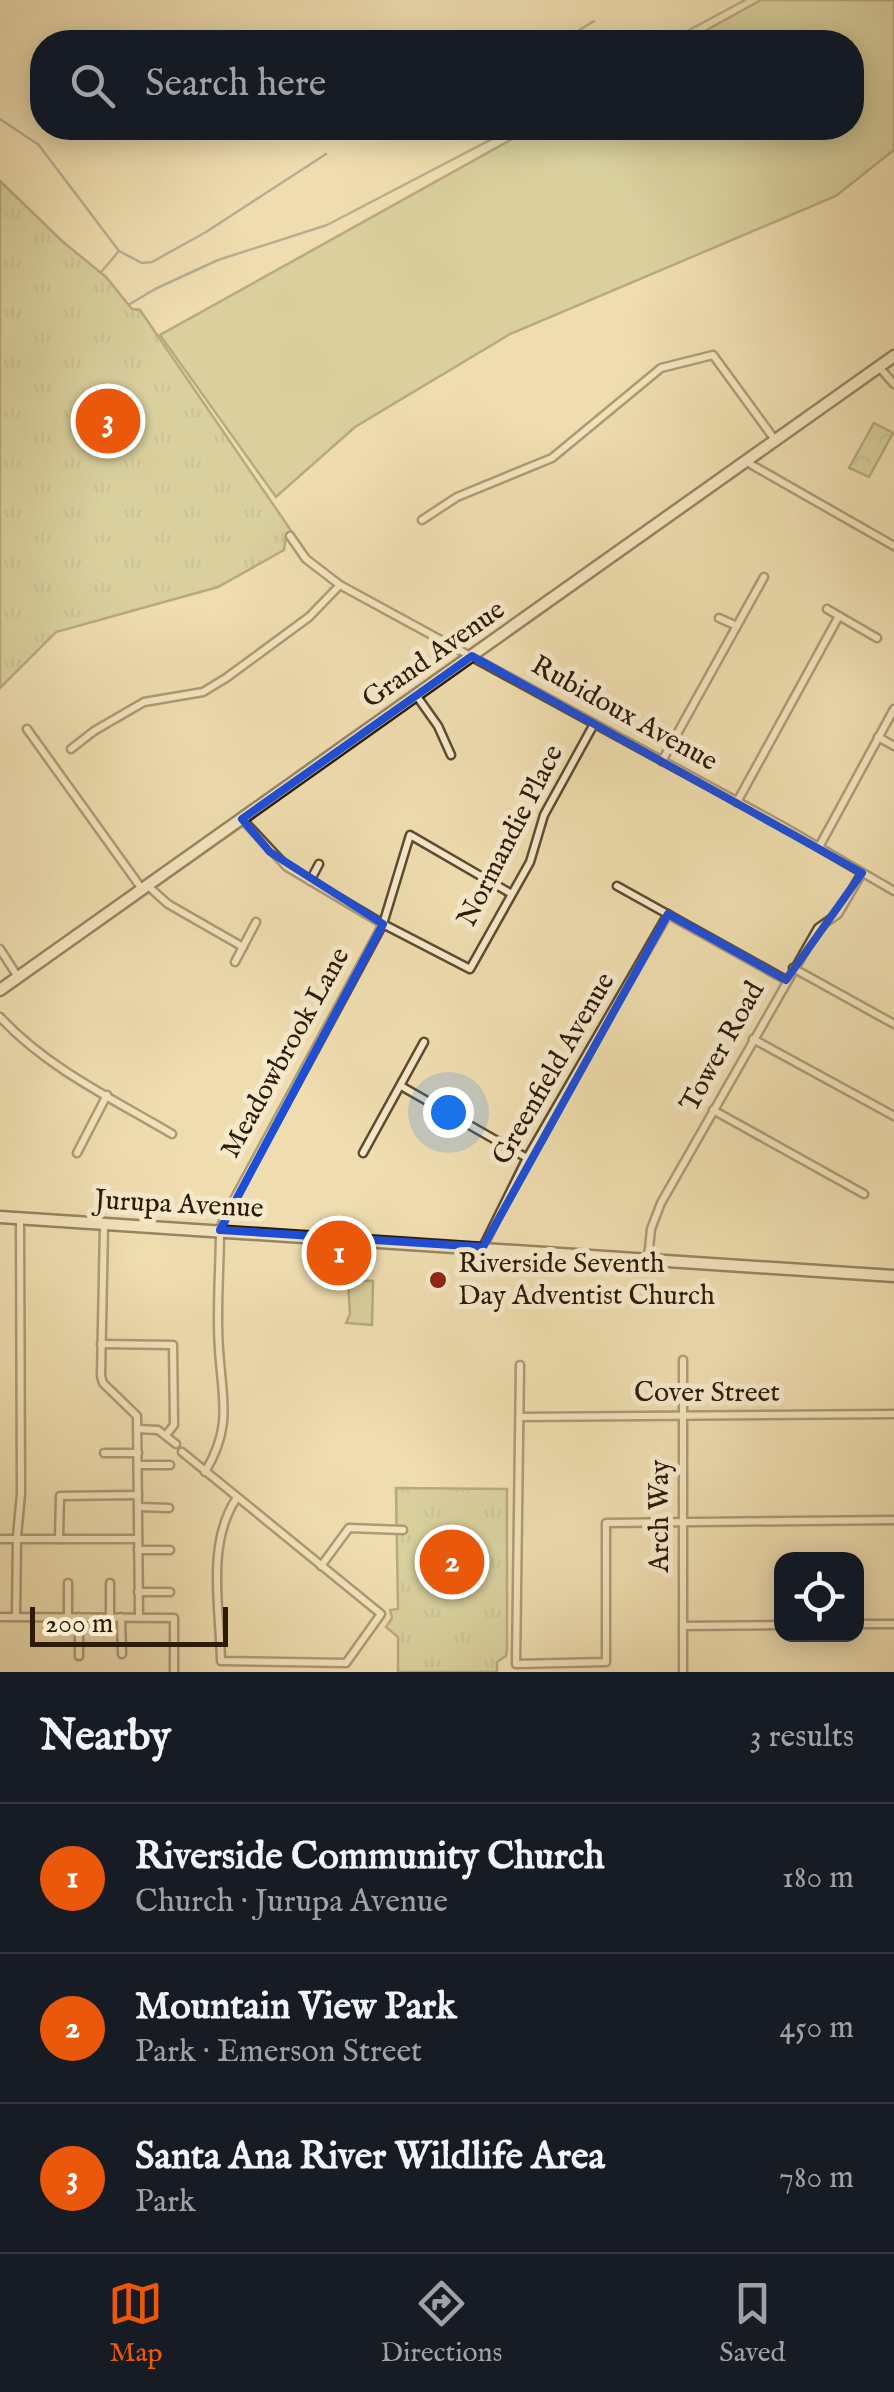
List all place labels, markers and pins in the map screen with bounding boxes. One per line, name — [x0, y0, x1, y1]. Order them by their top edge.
pin: 3 — [76, 384, 140, 458]
pin: 1 — [306, 1216, 372, 1290]
place label: Riverside Seventh Day Adventist Church — [458, 1247, 715, 1314]
marker: Riverside Seventh Day Adventist Church — [427, 1269, 449, 1291]
pin: 2 — [420, 1524, 484, 1600]

